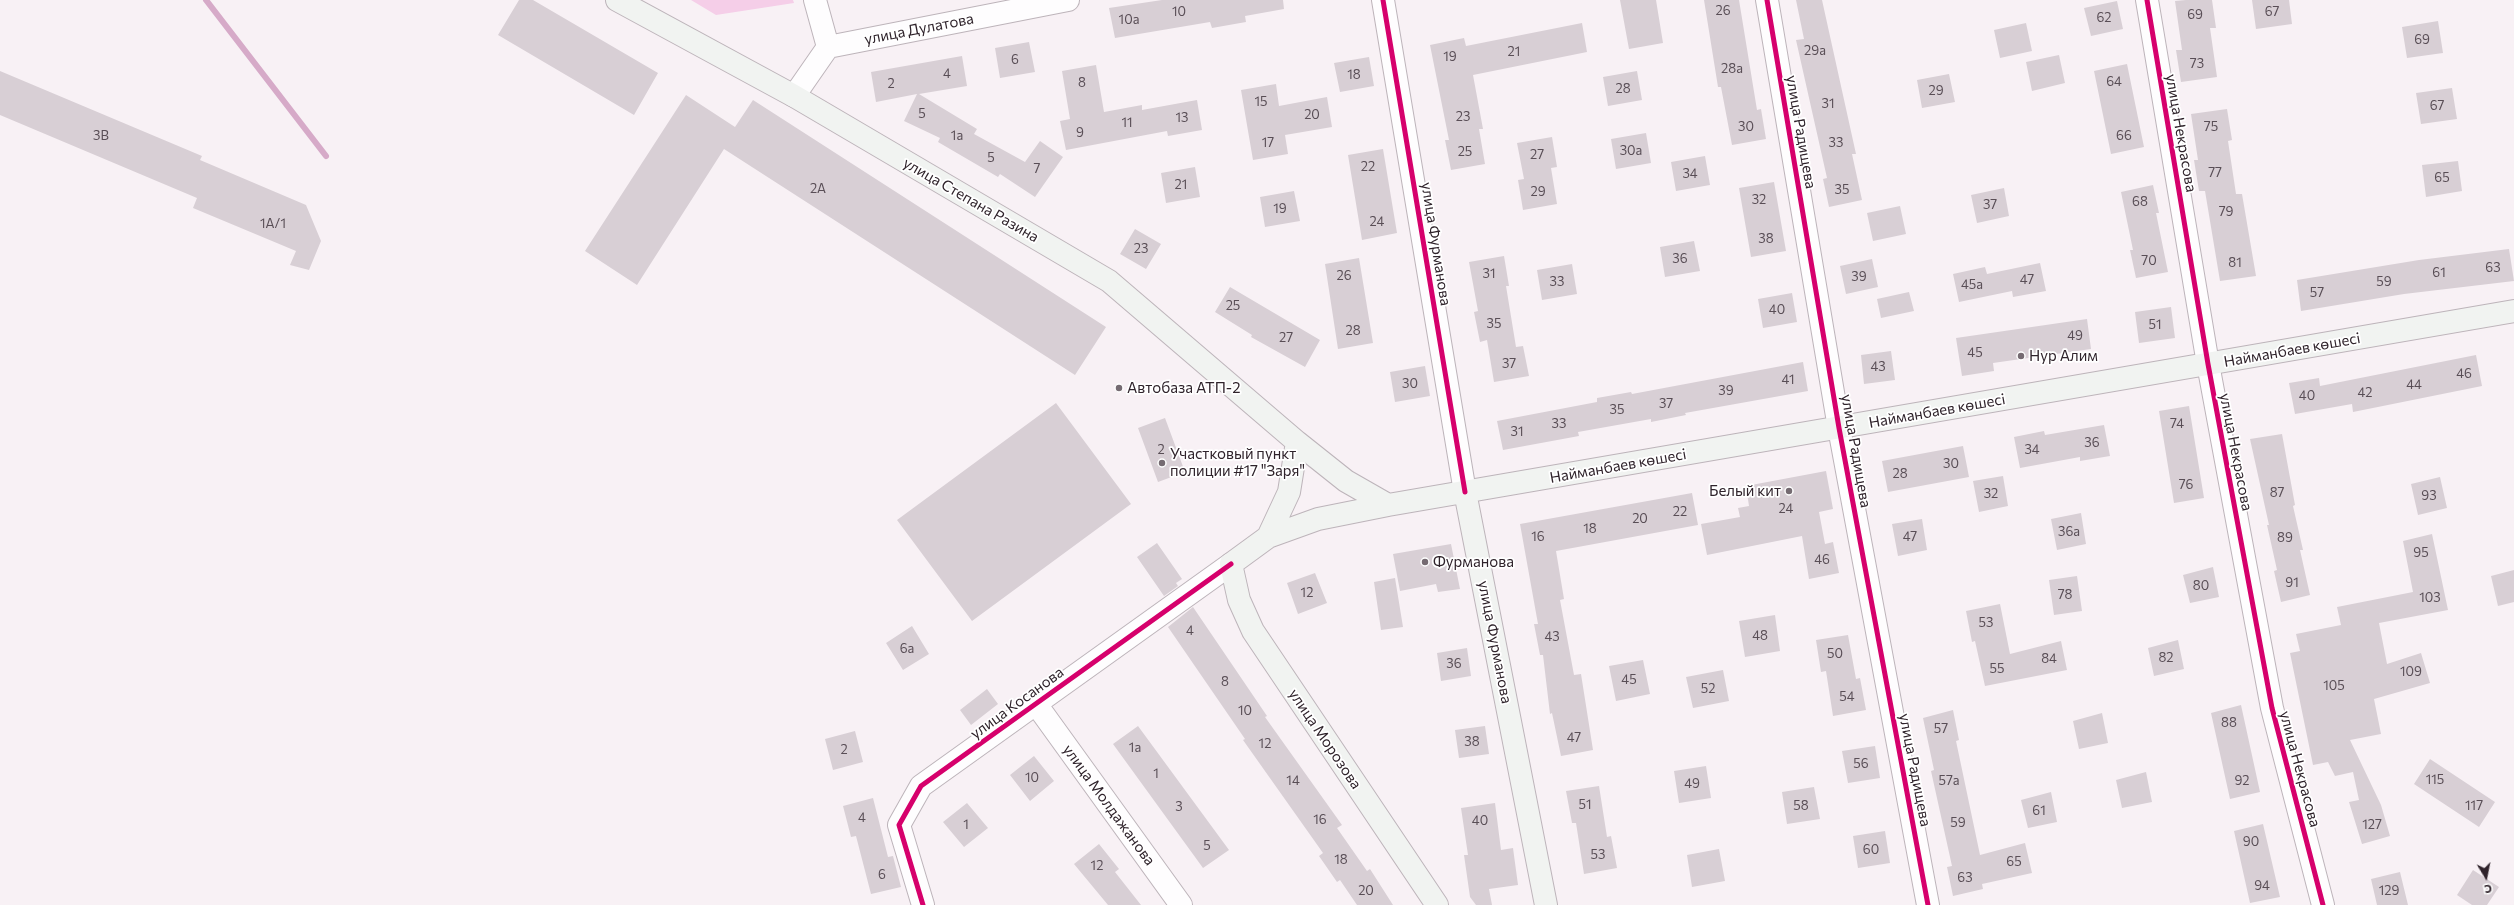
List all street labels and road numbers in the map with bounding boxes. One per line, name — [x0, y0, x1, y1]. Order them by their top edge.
street label: улица Дулатова — [863, 10, 975, 48]
street label: улица Некрасова — [2162, 72, 2200, 194]
street label: улица Радищева — [1782, 74, 1820, 190]
street label: улица Степана Разина — [900, 154, 1042, 246]
street label: улица Фурманова — [1417, 181, 1455, 307]
street label: Найманбаев көшесі — [2222, 329, 2362, 371]
street label: Найманбаев көшесі — [1867, 390, 2007, 432]
street label: улица Некрасова — [2216, 392, 2256, 512]
street label: улица Радищева — [1837, 393, 1875, 509]
street label: Найманбаев көшесі — [1548, 445, 1688, 487]
street label: улица Фурманова — [1474, 579, 1516, 705]
street label: улица Косанова — [967, 663, 1067, 743]
street label: улица Морозова — [1285, 686, 1365, 792]
street label: улица Некрасова — [2276, 709, 2324, 829]
street label: улица Радищева — [1895, 712, 1935, 828]
street label: улица Молдажанова — [1059, 741, 1159, 869]

